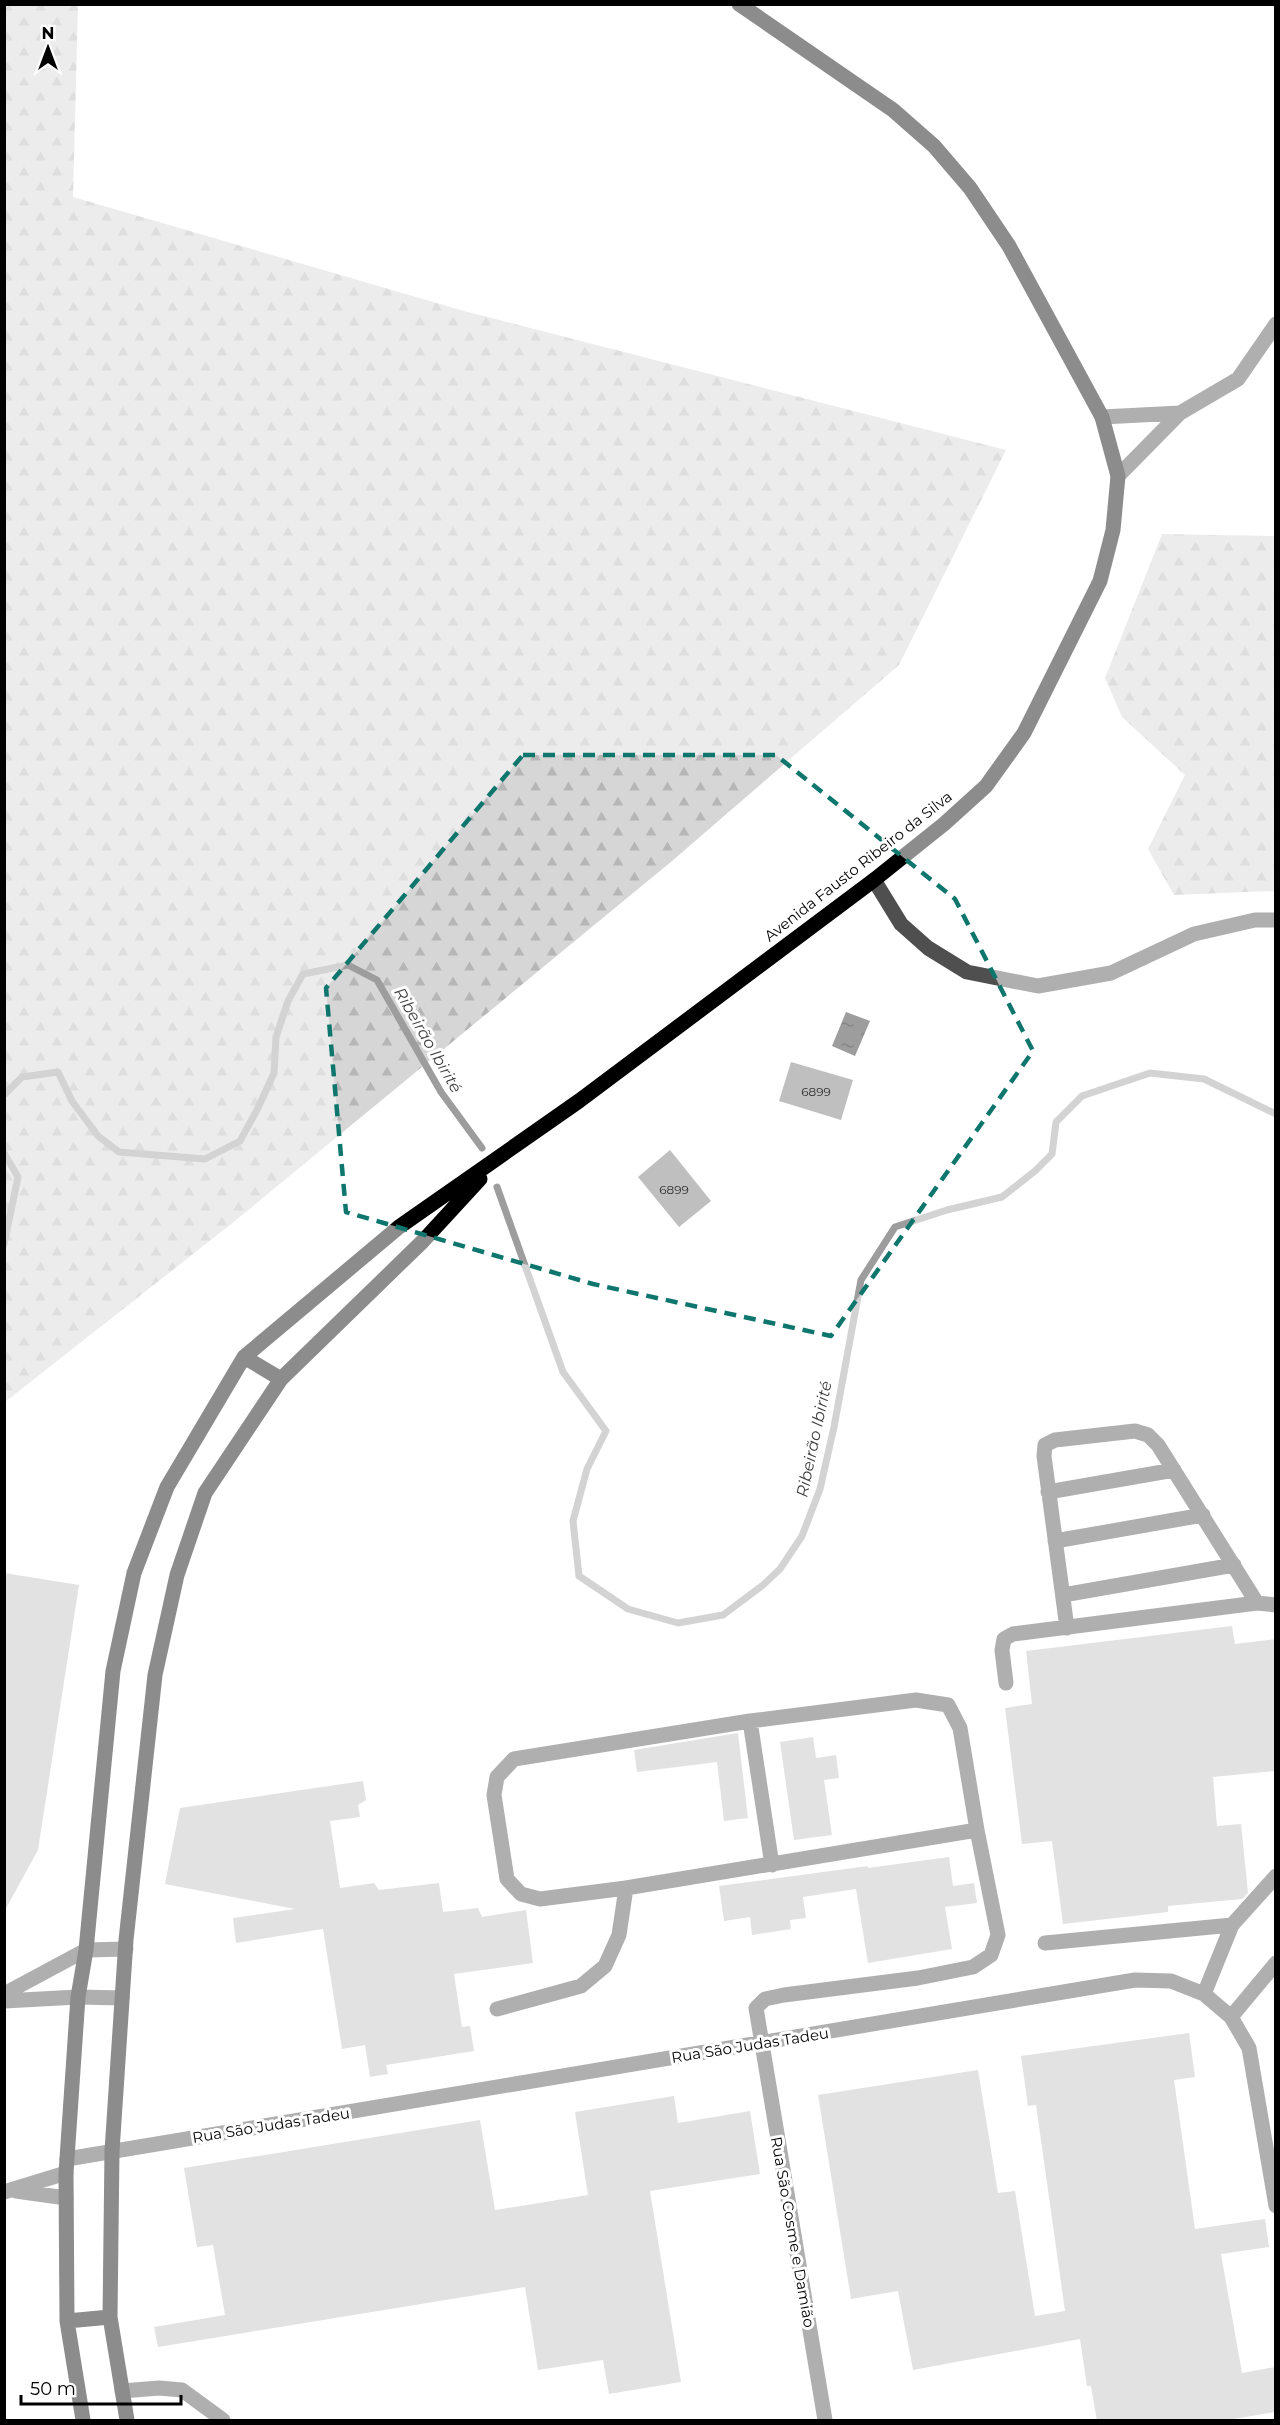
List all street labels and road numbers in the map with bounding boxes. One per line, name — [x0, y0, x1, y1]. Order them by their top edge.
street label: Avenida Fausto Ribeiro da Silva — [760, 787, 956, 945]
street label: Rua São Judas Tadeu — [670, 2023, 830, 2067]
street label: Rua São Judas Tadeu — [191, 2103, 351, 2147]
street label: Rua São Cosme e Damião — [767, 2135, 819, 2329]

